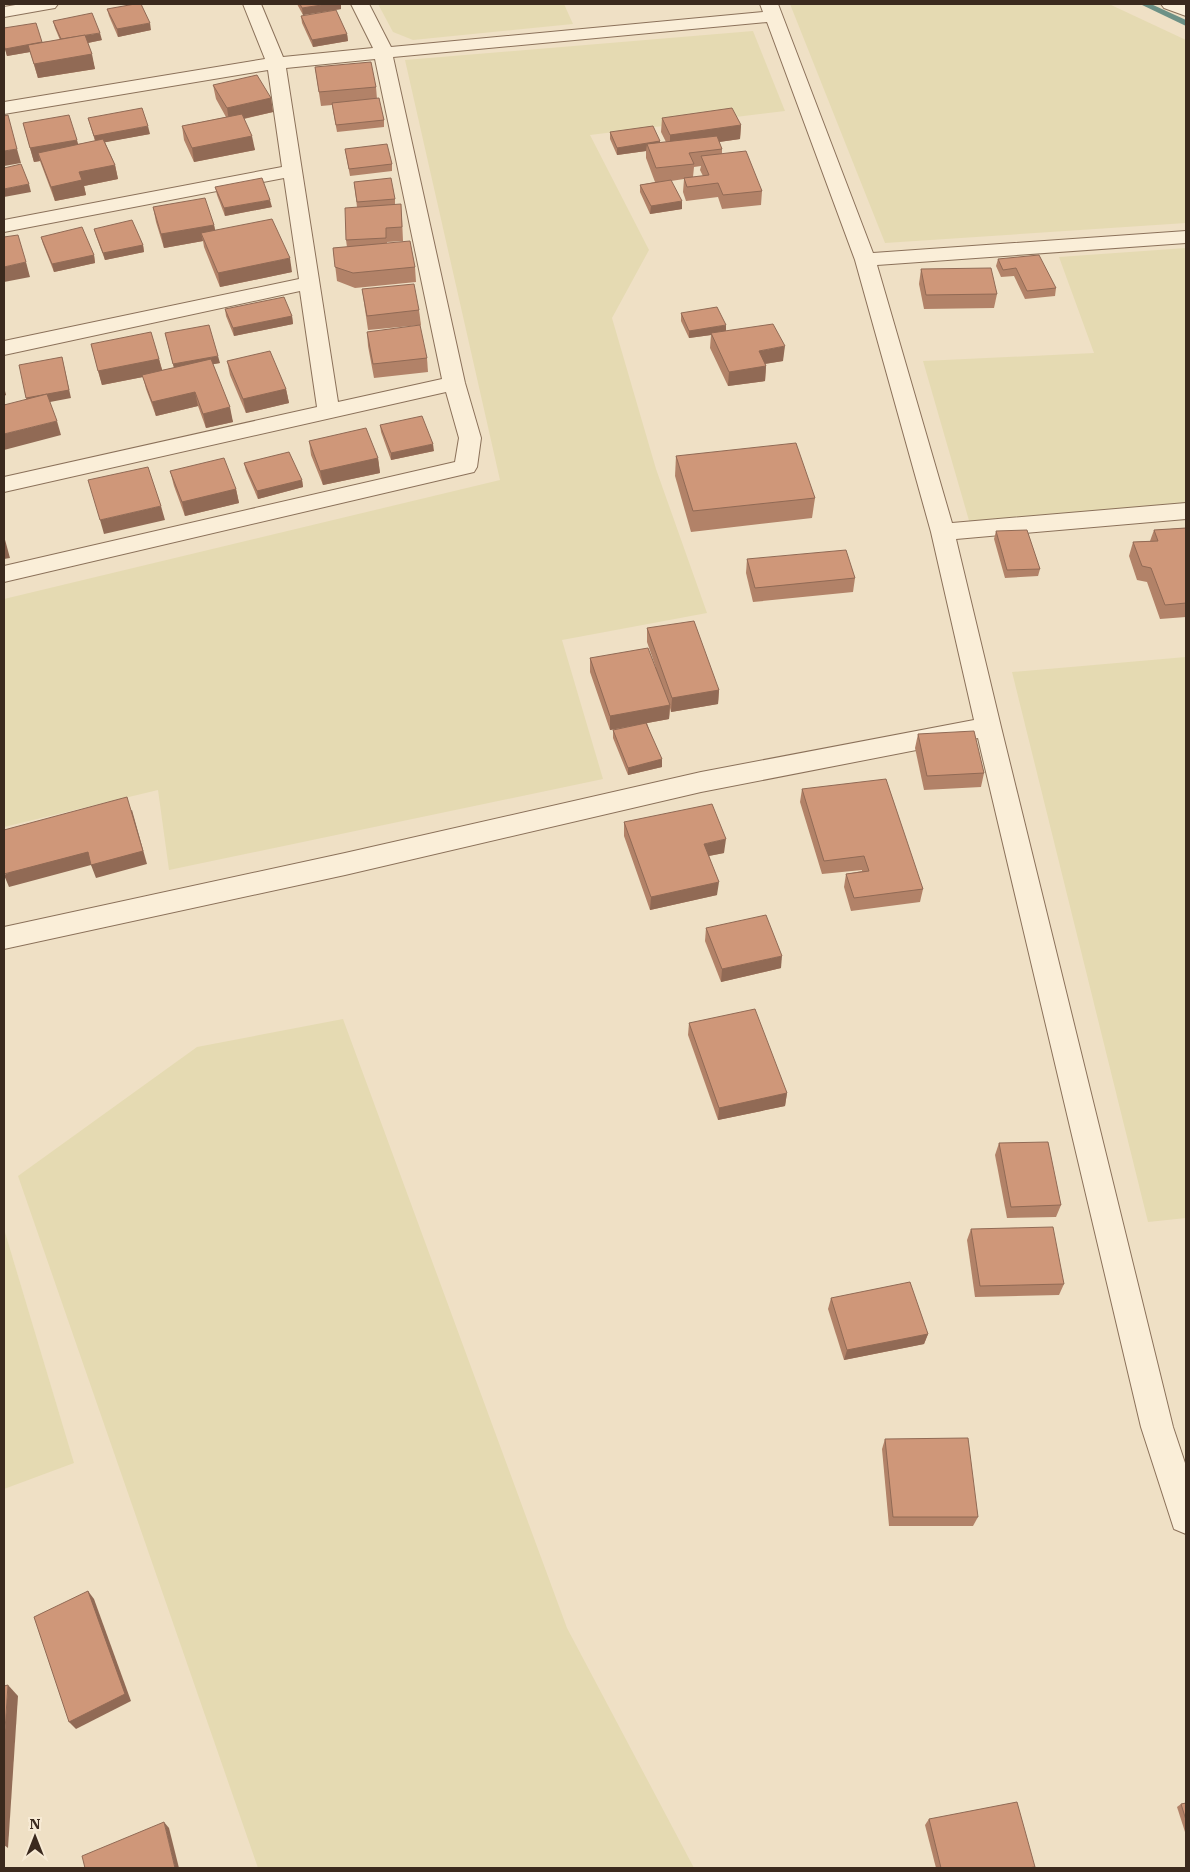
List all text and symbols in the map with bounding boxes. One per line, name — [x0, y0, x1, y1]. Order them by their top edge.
north arrow — [10, 1812, 60, 1862]
text: N — [29, 1815, 41, 1833]

